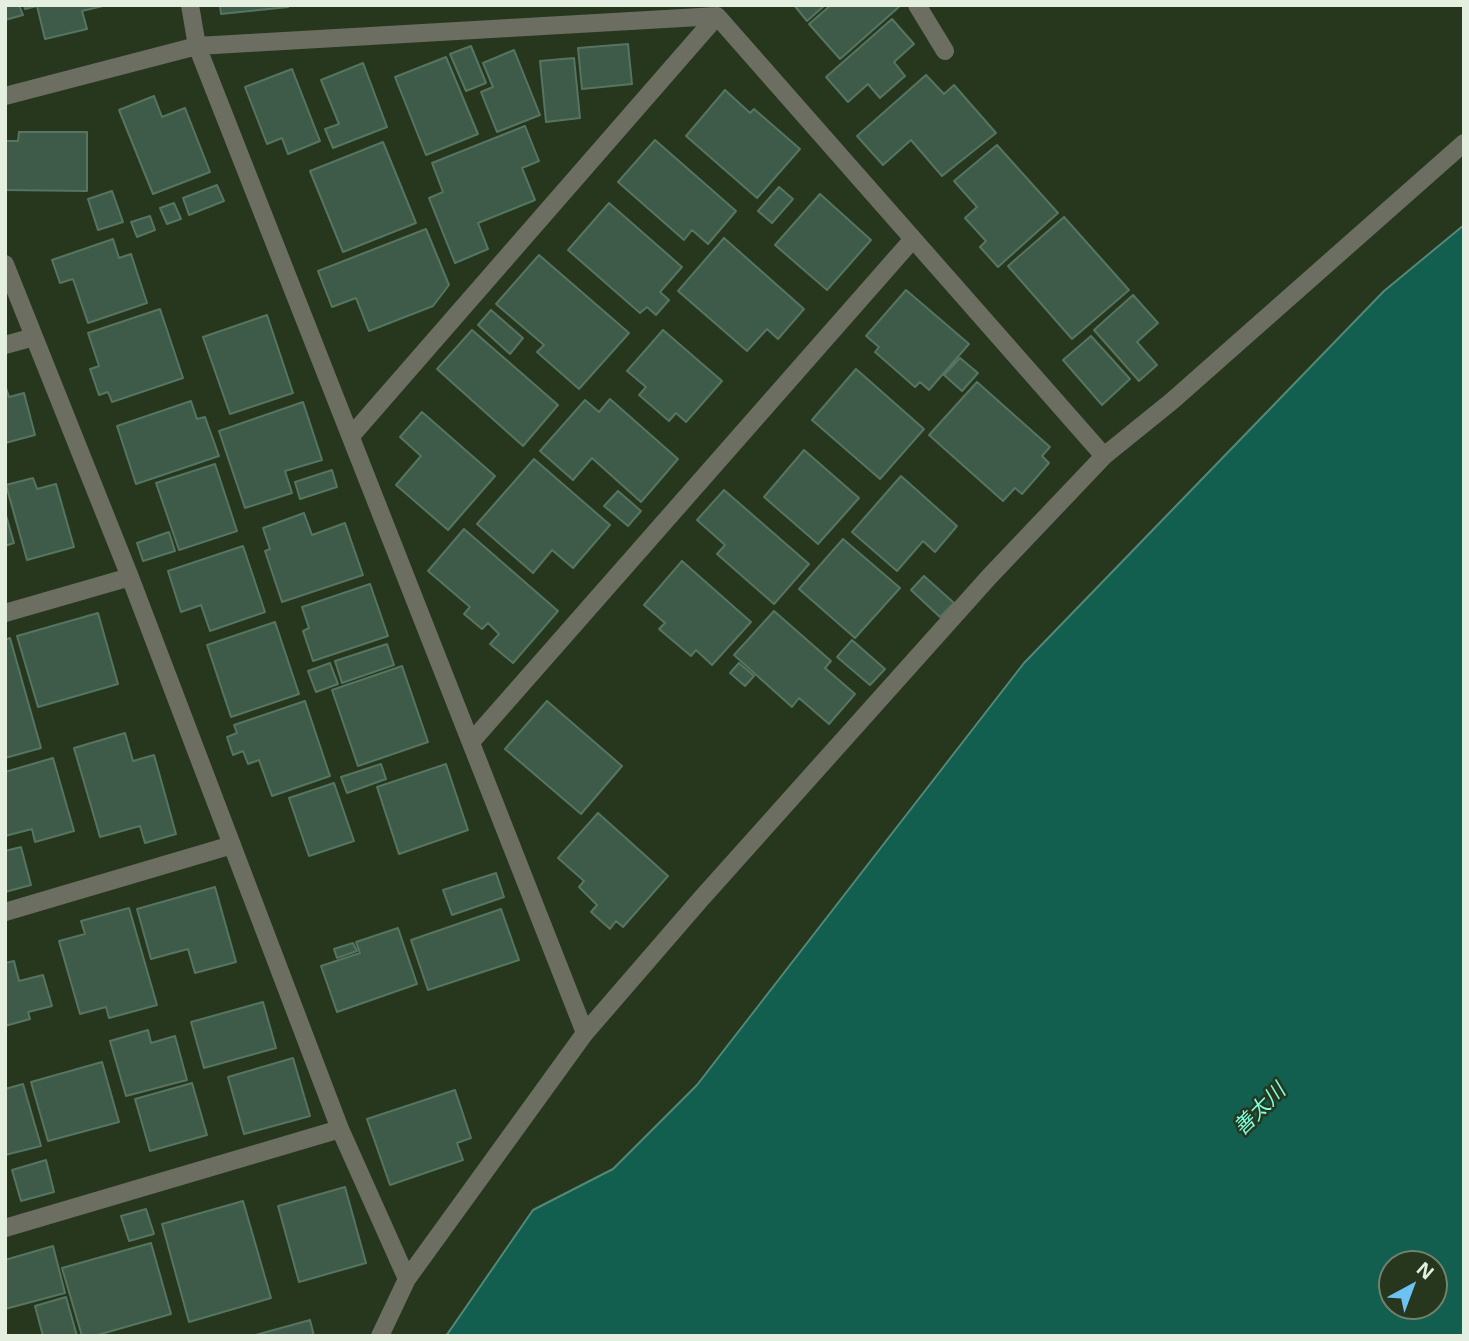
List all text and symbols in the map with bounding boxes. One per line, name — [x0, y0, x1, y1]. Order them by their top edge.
water label: 善太川 — [1229, 1079, 1291, 1141]
north arrow — [1378, 1250, 1448, 1320]
text: N — [1411, 1256, 1440, 1286]

